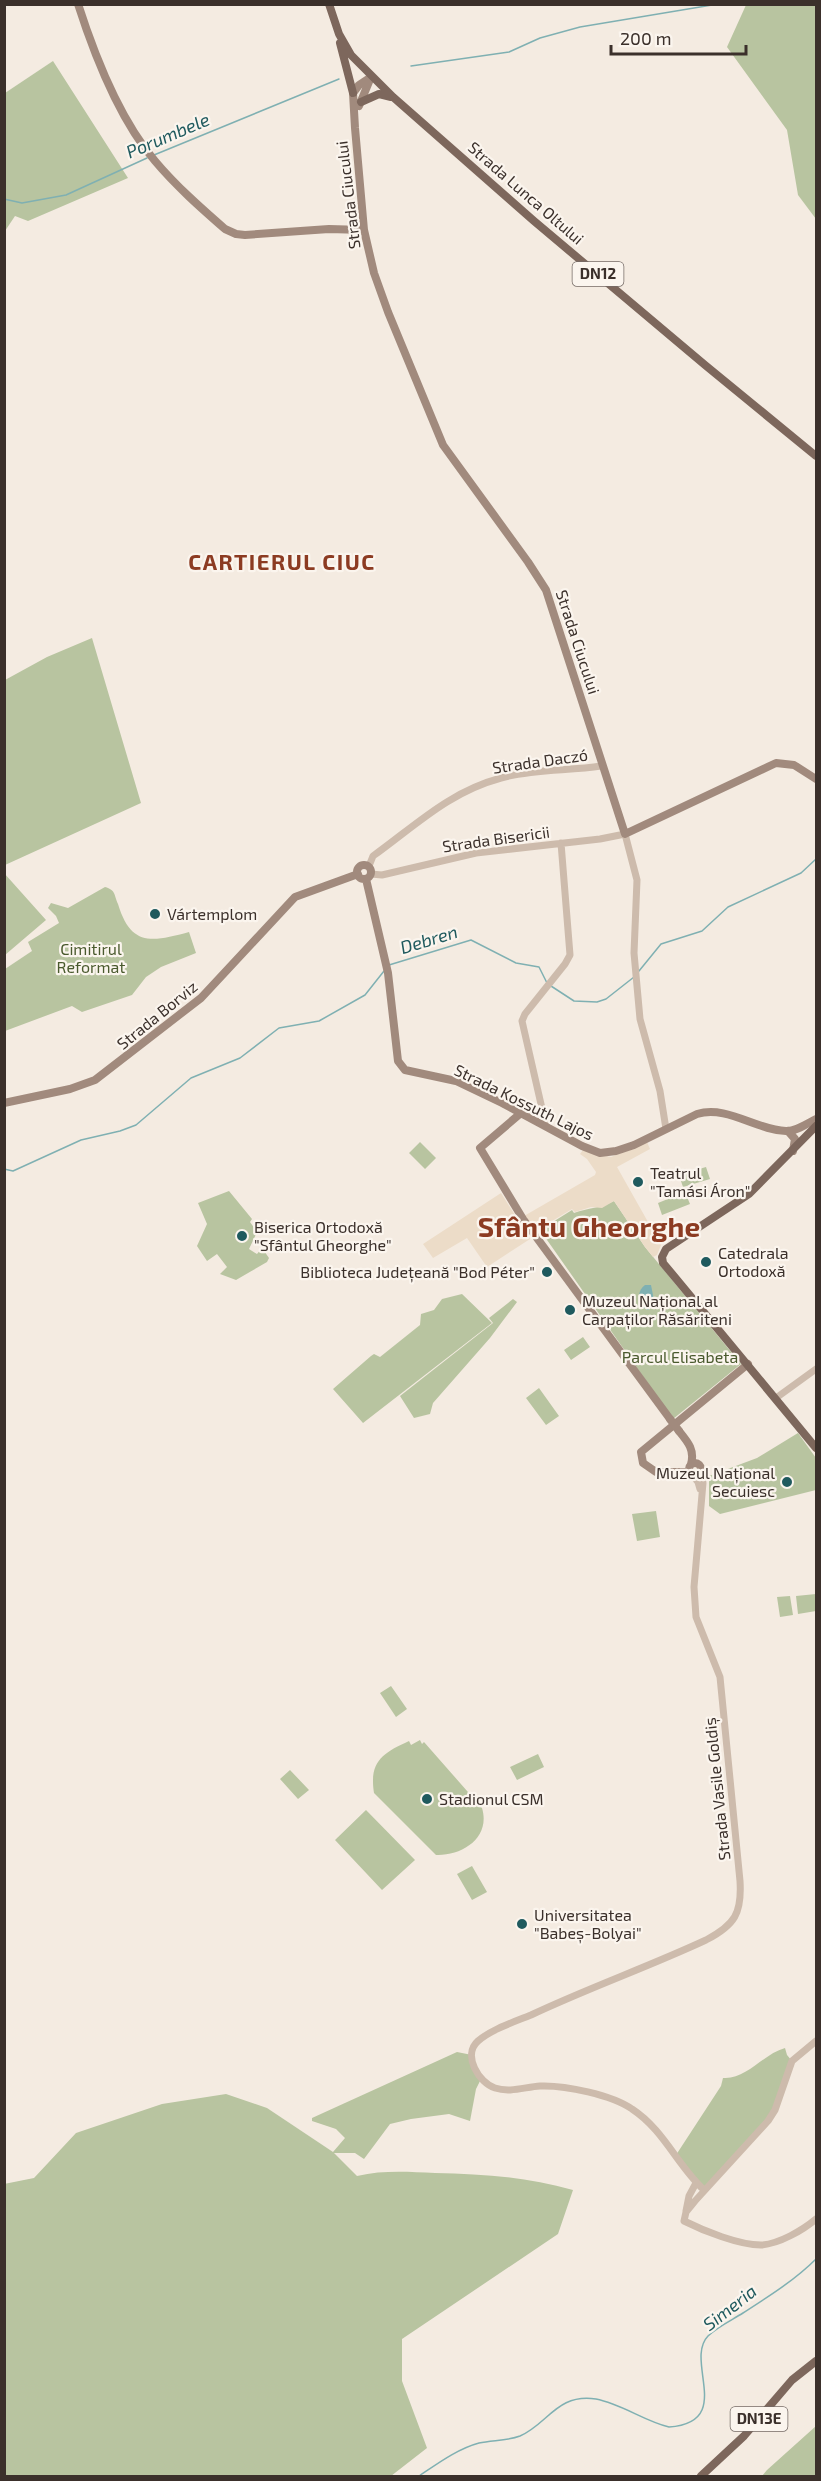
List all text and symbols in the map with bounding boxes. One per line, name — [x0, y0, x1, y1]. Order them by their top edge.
scale bar — [611, 18, 746, 56]
text: 200 m — [620, 27, 672, 49]
water label: Porumbele — [122, 107, 213, 163]
street label: Strada Lunca Oltului — [465, 137, 588, 248]
street label: Strada Ciucului — [331, 140, 364, 250]
road number: DN12 — [572, 262, 624, 286]
district label: CARTIERUL CIUC — [188, 548, 376, 574]
street label: Strada Ciucului — [553, 587, 604, 696]
street label: Strada Daczó — [491, 744, 589, 777]
street label: Strada Bisericii — [441, 822, 551, 855]
place label: Vártemplom — [167, 904, 257, 923]
marker: Vártemplom — [148, 907, 162, 921]
water label: Debren — [397, 920, 460, 958]
park label: Cimitirul Reformat — [57, 939, 125, 976]
street label: Strada Borviz — [113, 976, 201, 1053]
street label: Strada Kossuth Lajos — [451, 1060, 597, 1144]
place label: Teatrul "Tamási Áron" — [650, 1163, 750, 1200]
marker: Teatrul "Tamási Áron" — [631, 1175, 645, 1189]
district label: Sfântu Gheorghe — [478, 1209, 700, 1243]
place label: Biserica Ortodoxă "Sfântul Gheorghe" — [254, 1217, 392, 1254]
marker: Biserica Ortodoxă "Sfântul Gheorghe" — [235, 1229, 249, 1243]
place label: Catedrala Ortodoxă — [718, 1243, 789, 1280]
marker: Catedrala Ortodoxă — [699, 1255, 713, 1269]
place label: Biblioteca Județeană "Bod Péter" — [300, 1262, 535, 1283]
marker: Biblioteca Județeană "Bod Péter" — [540, 1265, 554, 1279]
place label: Muzeul Național al Carpaților Răsăriteni — [582, 1291, 732, 1330]
marker: Muzeul Național al Carpaților Răsăriteni — [563, 1303, 577, 1317]
park label: Parcul Elisabeta — [622, 1347, 738, 1366]
place label: Muzeul Național Secuiesc — [656, 1463, 775, 1500]
marker: Muzeul Național Secuiesc — [780, 1475, 794, 1489]
street label: Strada Vasile Goldiș — [700, 1716, 735, 1861]
place label: Stadionul CSM — [439, 1789, 543, 1808]
marker: Stadionul CSM — [420, 1792, 434, 1806]
place label: Universitatea "Babeș-Bolyai" — [534, 1905, 642, 1944]
marker: Universitatea "Babeș-Bolyai" — [515, 1917, 529, 1931]
water label: Simeria — [698, 2280, 760, 2335]
road number: DN13E — [730, 2407, 788, 2431]

